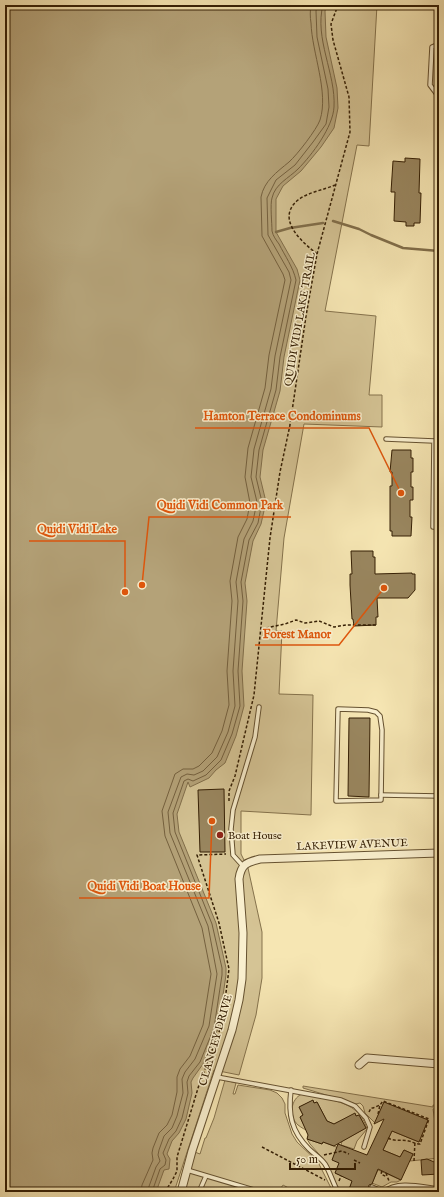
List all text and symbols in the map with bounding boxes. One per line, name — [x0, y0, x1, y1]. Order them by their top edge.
street label: QUIDI VIDI LAKE TRAIL — [281, 251, 319, 387]
callout: Hamton Terrace Condominums — [195, 404, 369, 428]
text: Hamton Terrace Condominums — [203, 409, 362, 424]
callout: Quidi Vidi Common Park — [149, 493, 291, 517]
text: Quidi Vidi Common Park — [157, 498, 284, 514]
callout: Quidi Vidi Lake — [29, 517, 125, 541]
text: Quidi Vidi Lake — [37, 522, 118, 538]
callout: Forest Manor — [255, 621, 339, 645]
text: Forest Manor — [263, 627, 332, 642]
place label: Boat House — [228, 829, 282, 843]
marker: Boat House — [215, 830, 225, 840]
street label: LAKEVIEW AVENUE — [296, 836, 408, 854]
callout: Quidi Vidi Boat House — [79, 874, 209, 898]
text: Quidi Vidi Boat House — [87, 879, 201, 895]
street label: CLANCEY DRIVE — [196, 993, 236, 1088]
scale bar — [290, 1145, 355, 1171]
text: 50 m — [296, 1152, 318, 1167]

